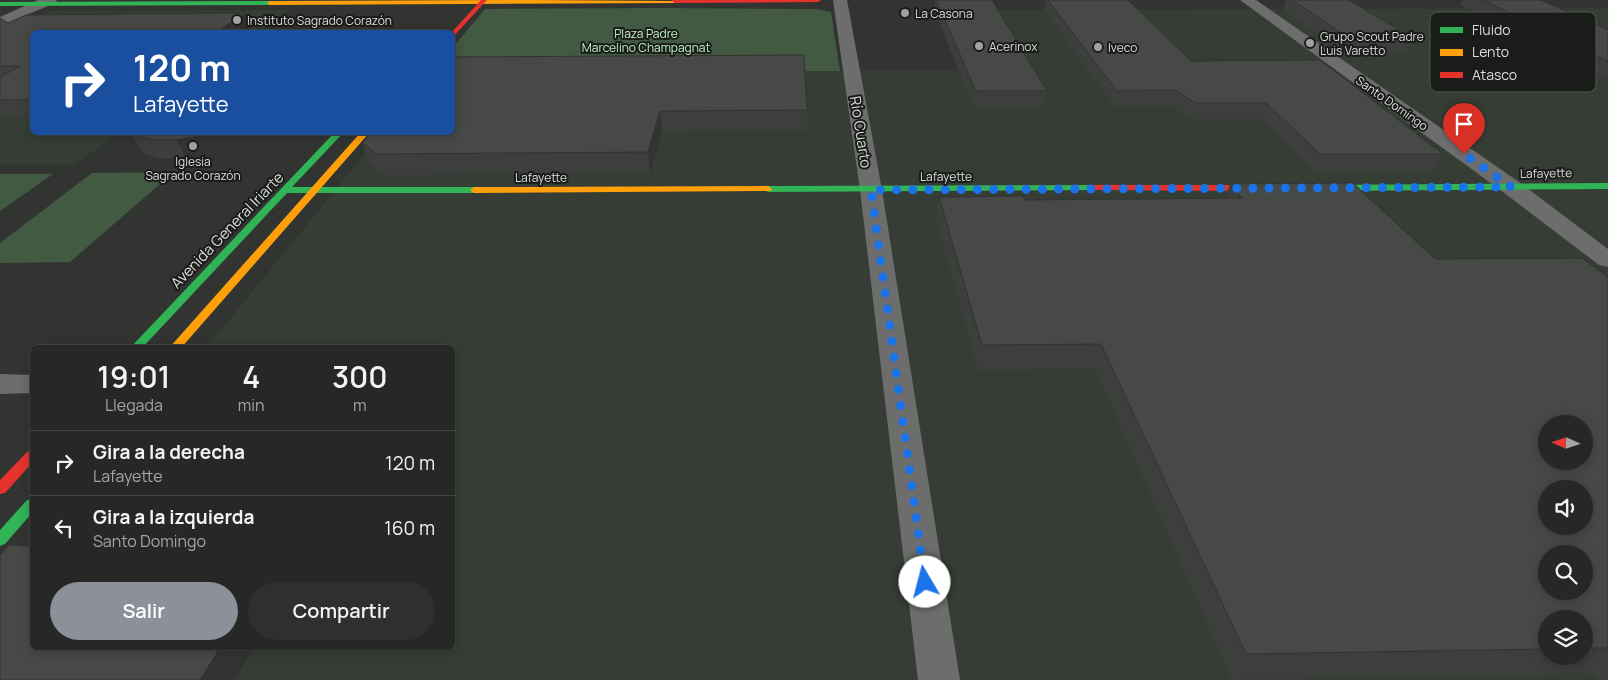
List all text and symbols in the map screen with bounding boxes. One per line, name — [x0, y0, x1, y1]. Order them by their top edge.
place label: La Casona — [915, 5, 973, 22]
marker: La Casona — [899, 7, 911, 19]
place label: Instituto Sagrado Corazón — [247, 12, 392, 29]
legend — [1430, 12, 1596, 92]
marker: Instituto Sagrado Corazón — [231, 14, 243, 26]
text: Fluido — [1472, 20, 1510, 39]
park label: Plaza Padre Marcelino Champagnat — [582, 25, 711, 56]
place label: Grupo Scout Padre Luis Varetto — [1320, 28, 1424, 59]
marker: Grupo Scout Padre Luis Varetto — [1304, 37, 1316, 49]
place label: Acerinox — [989, 38, 1038, 55]
place label: Iveco — [1108, 39, 1137, 56]
marker: Acerinox — [973, 40, 985, 52]
marker: Iveco — [1092, 41, 1104, 53]
text: Lento — [1472, 42, 1509, 61]
text: 120 m — [133, 44, 231, 92]
icon: right — [50, 50, 115, 115]
text: Atasco — [1472, 65, 1517, 84]
street label: Santo Domingo — [1352, 72, 1432, 134]
text: Lafayette — [133, 89, 229, 119]
street label: Río Cuarto — [845, 94, 877, 170]
pin — [1443, 103, 1485, 154]
icon: arrive — [1450, 110, 1478, 138]
marker: Iglesia Sagrado Corazón — [187, 140, 199, 152]
place label: Iglesia Sagrado Corazón — [145, 153, 241, 184]
street label: Lafayette — [1520, 164, 1572, 182]
street label: Avenida General Iriarte — [166, 167, 288, 293]
street label: Lafayette — [920, 168, 972, 185]
street label: Lafayette — [515, 169, 567, 186]
text: 19:01 — [97, 356, 170, 397]
text: 4 — [242, 356, 260, 397]
text: 300 — [332, 356, 388, 397]
text: Llegada — [105, 394, 163, 416]
text: min — [238, 394, 265, 416]
text: m — [353, 394, 367, 416]
north arrow — [1538, 415, 1592, 470]
map controls — [1538, 415, 1593, 665]
text: Gira a la derecha — [93, 439, 245, 465]
icon: right — [50, 449, 78, 477]
text: 120 m — [385, 450, 435, 476]
text: Lafayette — [93, 465, 163, 487]
button: sound — [1538, 480, 1593, 535]
text: Gira a la izquierda — [93, 504, 254, 530]
icon: left — [50, 514, 78, 542]
text: 160 m — [384, 515, 435, 541]
text: Santo Domingo — [93, 530, 206, 552]
button: search — [1538, 545, 1593, 600]
position arrow — [898, 555, 950, 607]
button: Salir — [50, 582, 238, 640]
button: Compartir — [248, 582, 435, 640]
button: layers — [1538, 610, 1593, 665]

